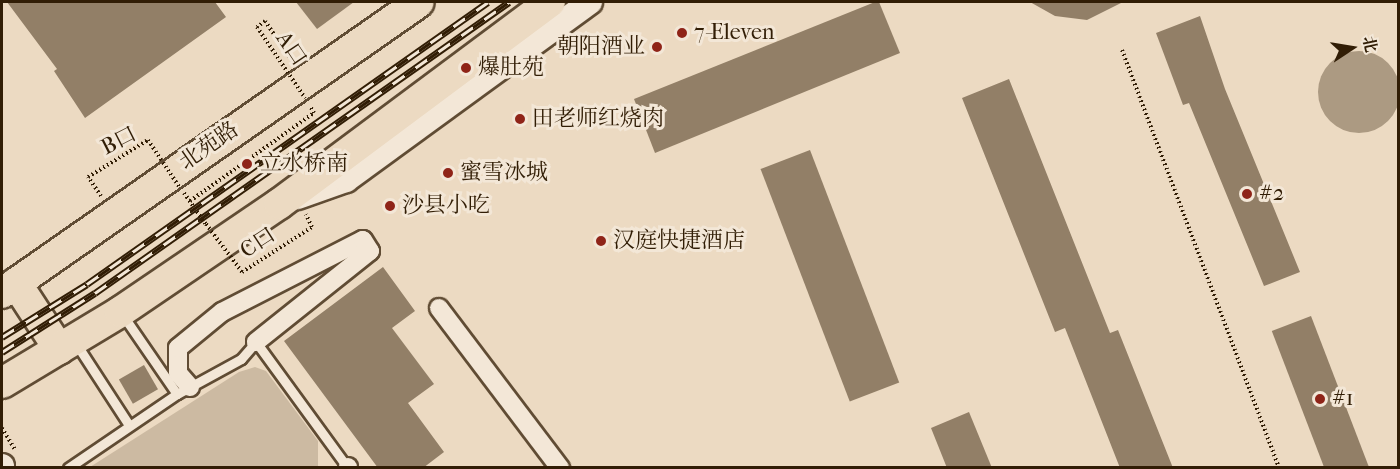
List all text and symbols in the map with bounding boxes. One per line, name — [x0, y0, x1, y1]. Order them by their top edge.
north arrow — [1322, 18, 1382, 78]
place label: 7-Eleven — [694, 20, 775, 46]
marker: 7-Eleven — [675, 26, 689, 40]
street label: A口 — [270, 27, 312, 71]
place label: 朝阳酒业 — [557, 34, 645, 60]
text: 北 — [1359, 34, 1381, 54]
marker: 朝阳酒业 — [650, 40, 664, 54]
place label: 爆肚苑 — [478, 55, 544, 81]
marker: 爆肚苑 — [459, 61, 473, 75]
place label: 田老师红烧肉 — [532, 106, 664, 132]
marker: 田老师红烧肉 — [513, 112, 527, 126]
street label: 北苑路 — [174, 116, 244, 176]
street label: B口 — [97, 121, 141, 161]
place label: 立水桥南 — [260, 151, 348, 177]
marker: 立水桥南 — [238, 155, 256, 173]
place label: 蜜雪冰城 — [460, 160, 548, 186]
marker: 蜜雪冰城 — [441, 166, 455, 180]
place label: #2 — [1259, 181, 1284, 207]
marker: #2 — [1240, 187, 1254, 201]
place label: 沙县小吃 — [402, 193, 490, 219]
marker: 沙县小吃 — [383, 199, 397, 213]
street label: C口 — [235, 222, 281, 264]
place label: 汉庭快捷酒店 — [613, 228, 745, 254]
marker: 汉庭快捷酒店 — [594, 234, 608, 248]
place label: #1 — [1332, 386, 1354, 412]
marker: #1 — [1313, 392, 1327, 406]

